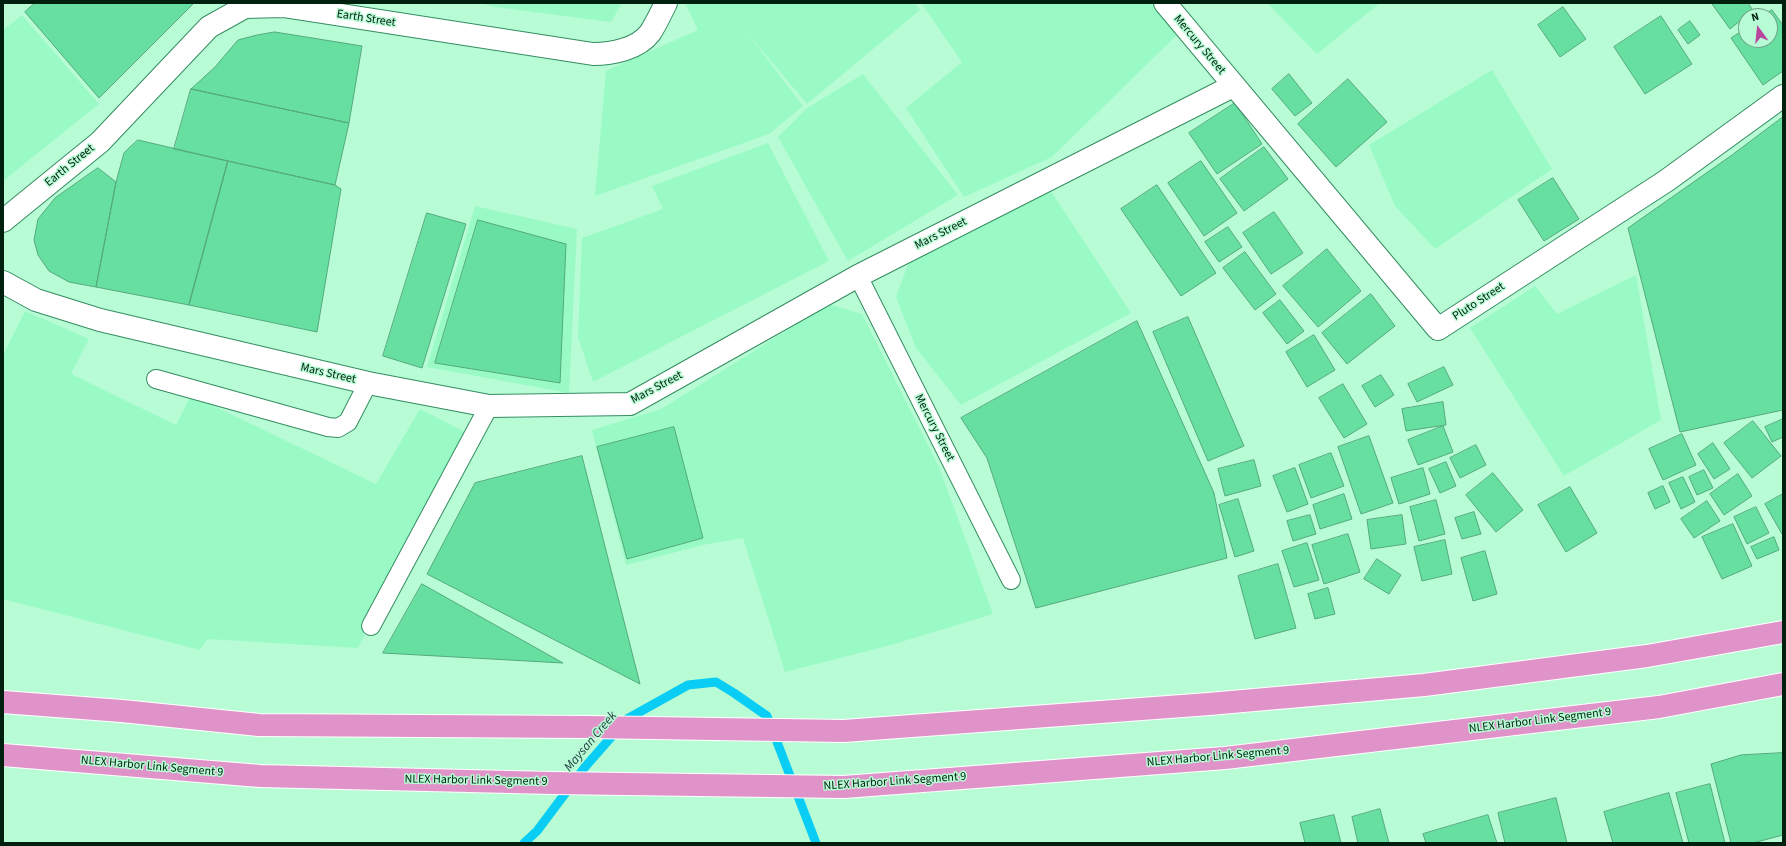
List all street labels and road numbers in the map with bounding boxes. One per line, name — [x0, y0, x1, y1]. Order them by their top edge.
street label: Earth Street — [335, 7, 397, 31]
street label: Mercury Street — [1170, 12, 1228, 78]
street label: Earth Street — [42, 142, 98, 190]
street label: Mars Street — [913, 215, 969, 253]
street label: Pluto Street — [1450, 280, 1508, 324]
street label: Mars Street — [299, 361, 357, 387]
street label: Mars Street — [629, 368, 685, 408]
street label: Mercury Street — [911, 392, 957, 464]
street label: NLEX Harbor Link Segment 9 — [1468, 705, 1612, 737]
street label: NLEX Harbor Link Segment 9 — [1146, 744, 1290, 770]
street label: NLEX Harbor Link Segment 9 — [80, 754, 224, 780]
street label: NLEX Harbor Link Segment 9 — [823, 770, 967, 794]
street label: NLEX Harbor Link Segment 9 — [404, 773, 548, 789]

